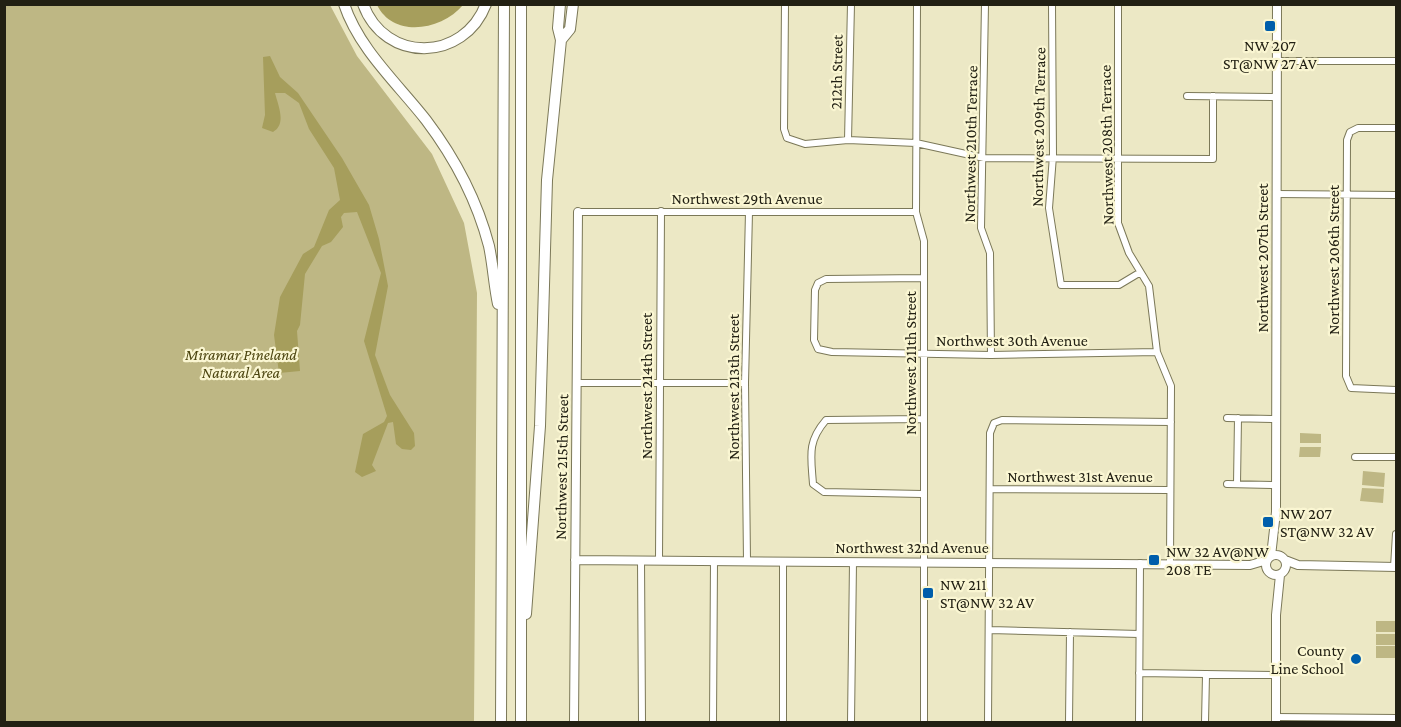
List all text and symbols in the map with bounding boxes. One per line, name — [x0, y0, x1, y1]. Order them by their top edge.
marker: NW 207 ST@NW 27 AV — [1263, 19, 1277, 33]
street label: 212th Street — [827, 34, 846, 110]
place label: NW 207 ST@NW 27 AV — [1223, 37, 1318, 73]
street label: Northwest 209th Terrace — [1029, 47, 1048, 207]
street label: Northwest 210th Terrace — [961, 65, 980, 223]
street label: Northwest 208th Terrace — [1097, 65, 1116, 225]
street label: Northwest 207th Street — [1254, 183, 1271, 333]
street label: Northwest 206th Street — [1325, 184, 1342, 335]
street label: Northwest 29th Avenue — [672, 190, 822, 207]
street label: Northwest 211th Street — [902, 290, 919, 435]
street label: Northwest 214th Street — [638, 312, 655, 459]
street label: Northwest 213th Street — [725, 313, 742, 460]
street label: Northwest 30th Avenue — [936, 332, 1088, 349]
park label: Miramar Pineland Natural Area — [184, 346, 297, 381]
street label: Northwest 215th Street — [552, 393, 571, 540]
street label: Northwest 31st Avenue — [1007, 468, 1153, 485]
place label: NW 207 ST@NW 32 AV — [1280, 505, 1375, 541]
marker: NW 207 ST@NW 32 AV — [1261, 515, 1275, 529]
street label: Northwest 32nd Avenue — [835, 539, 989, 556]
place label: NW 32 AV@NW 208 TE — [1166, 543, 1269, 578]
marker: NW 32 AV@NW 208 TE — [1147, 553, 1161, 567]
place label: NW 211 ST@NW 32 AV — [940, 576, 1035, 612]
marker: NW 211 ST@NW 32 AV — [921, 586, 935, 600]
place label: County Line School — [1270, 642, 1345, 677]
marker: County Line School — [1349, 652, 1363, 666]

